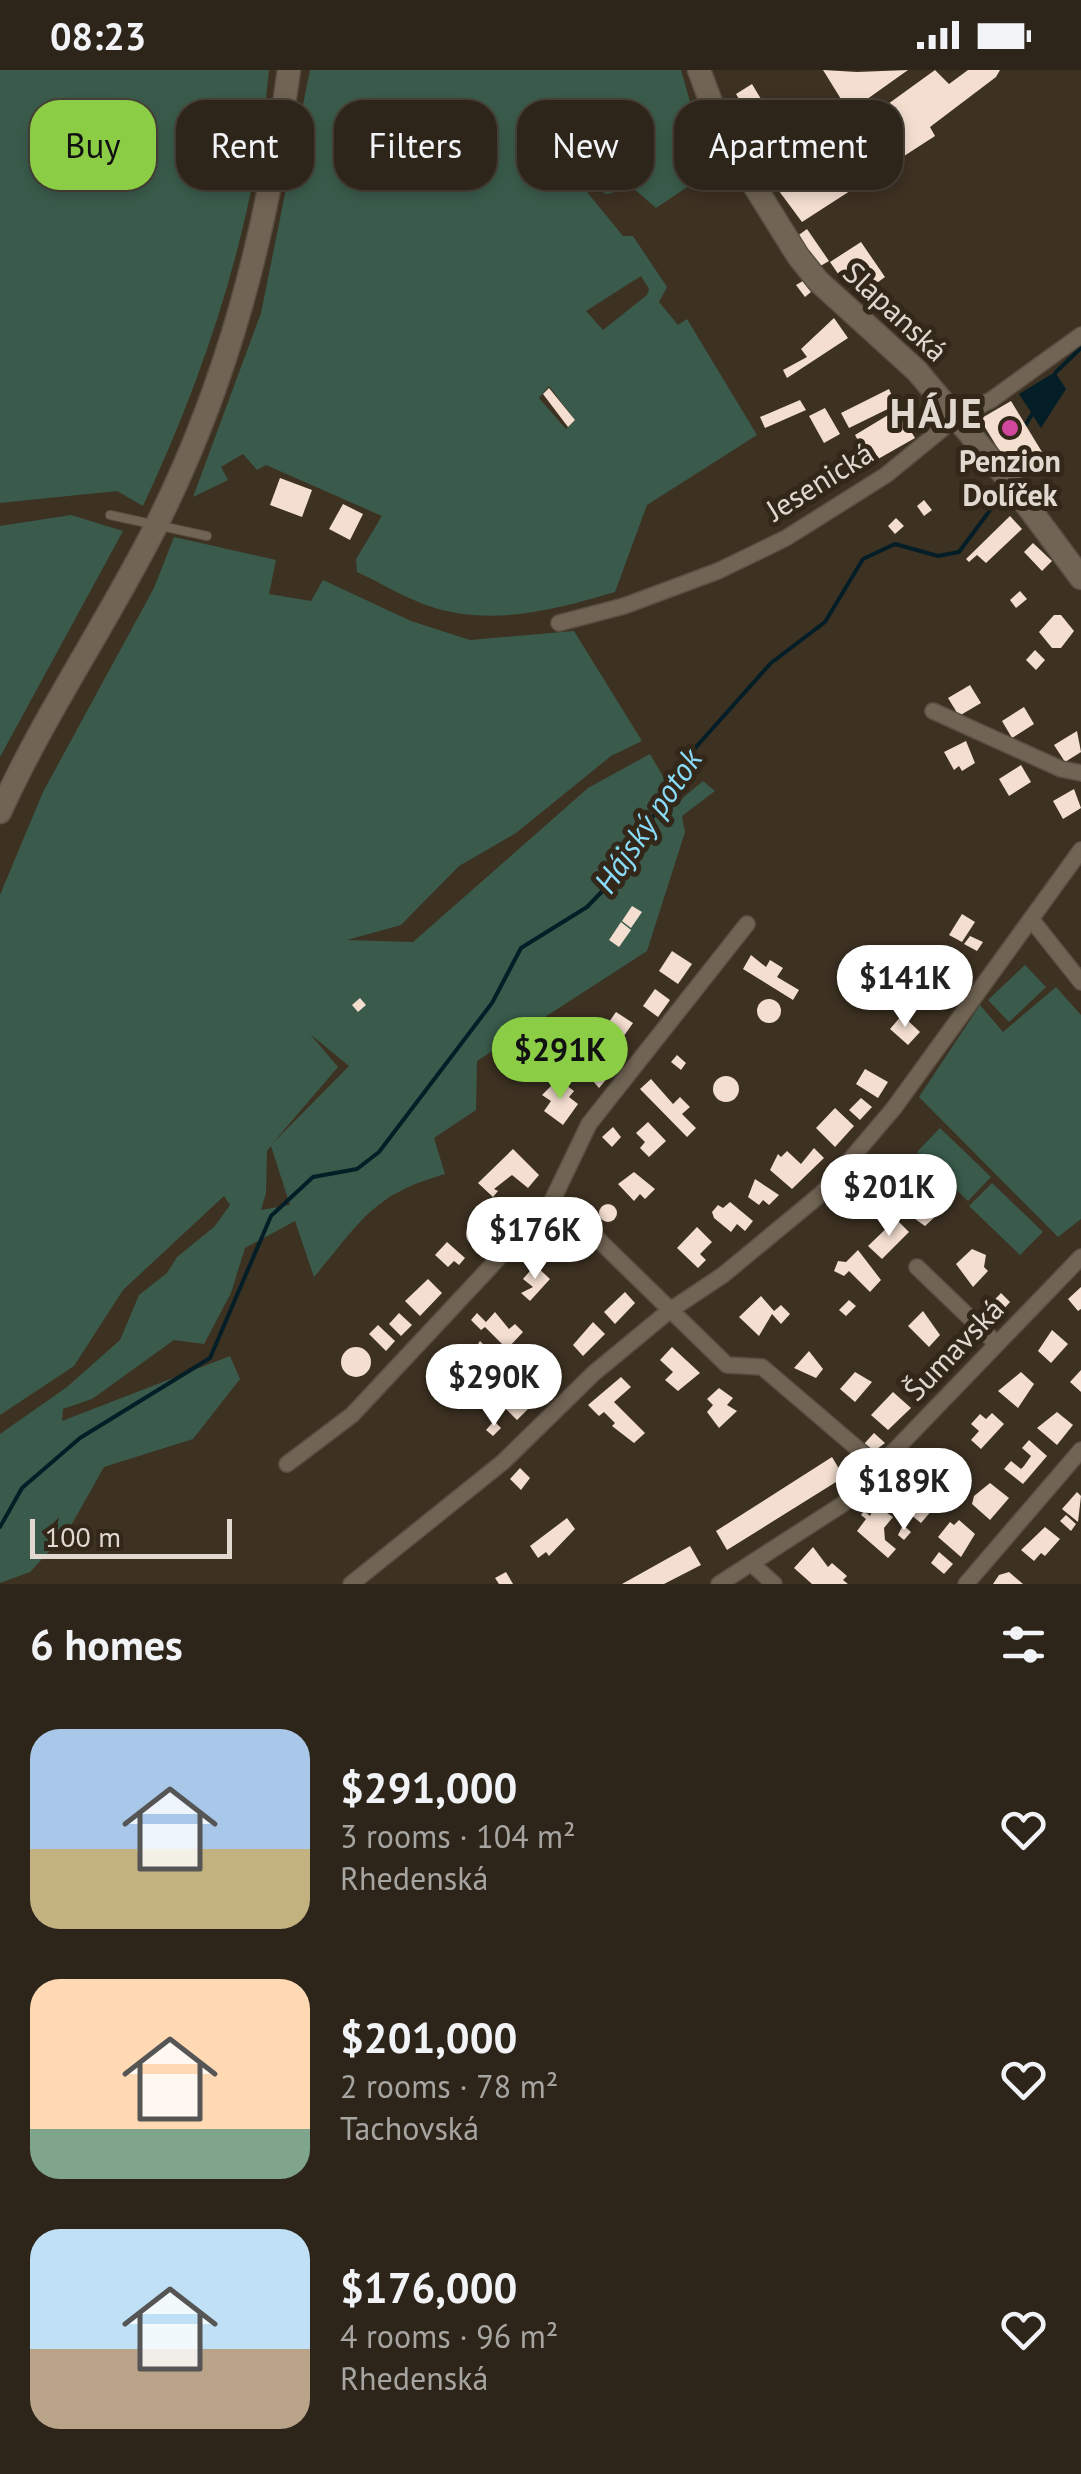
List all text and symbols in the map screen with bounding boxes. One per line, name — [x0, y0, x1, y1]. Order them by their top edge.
text: 08:23 — [50, 11, 146, 60]
chip: Buy — [30, 100, 156, 190]
chip: Rent — [176, 100, 314, 190]
chip: Filters — [334, 100, 497, 190]
chip: New — [517, 100, 654, 190]
chip: Apartment — [674, 100, 903, 190]
street label: Slapanská — [836, 253, 956, 369]
district label: HÁJE — [890, 387, 984, 439]
marker: Penzion Dolíček — [999, 417, 1021, 439]
street label: Jesenická — [757, 433, 880, 530]
place label: Penzion Dolíček — [959, 441, 1061, 514]
water label: Hájský potok — [584, 739, 712, 901]
pin: $141K — [835, 945, 975, 1030]
text: $141K — [859, 956, 951, 998]
pin: $291K — [490, 1017, 630, 1102]
text: $291K — [514, 1028, 606, 1070]
pin: $201K — [819, 1154, 959, 1239]
text: $201K — [843, 1165, 935, 1207]
pin: $176K — [465, 1197, 605, 1282]
text: $176K — [489, 1208, 581, 1250]
street label: Šumavská — [895, 1289, 1011, 1408]
pin: $290K — [424, 1344, 564, 1429]
text: $290K — [448, 1355, 540, 1397]
pin: $189K — [834, 1448, 974, 1533]
text: $189K — [858, 1459, 950, 1501]
scale bar — [30, 1514, 232, 1558]
text: 100 m — [45, 1518, 121, 1555]
text: 6 homes — [30, 1617, 183, 1672]
icon: filters — [996, 1617, 1051, 1672]
text: $291,000 — [340, 1760, 517, 1815]
icon: home — [110, 1769, 230, 1889]
icon: heart — [996, 1802, 1051, 1857]
text: 3 rooms · 104 m² — [340, 1815, 576, 1857]
text: Rhedenská — [340, 1857, 488, 1899]
text: $201,000 — [340, 2010, 517, 2065]
icon: home — [110, 2019, 230, 2139]
icon: heart — [996, 2052, 1051, 2107]
text: 2 rooms · 78 m² — [340, 2065, 558, 2107]
text: Tachovská — [340, 2107, 479, 2149]
text: $176,000 — [340, 2260, 517, 2315]
icon: home — [110, 2269, 230, 2389]
icon: heart — [996, 2302, 1051, 2357]
text: 4 rooms · 96 m² — [340, 2315, 558, 2357]
text: Rhedenská — [340, 2357, 488, 2399]

